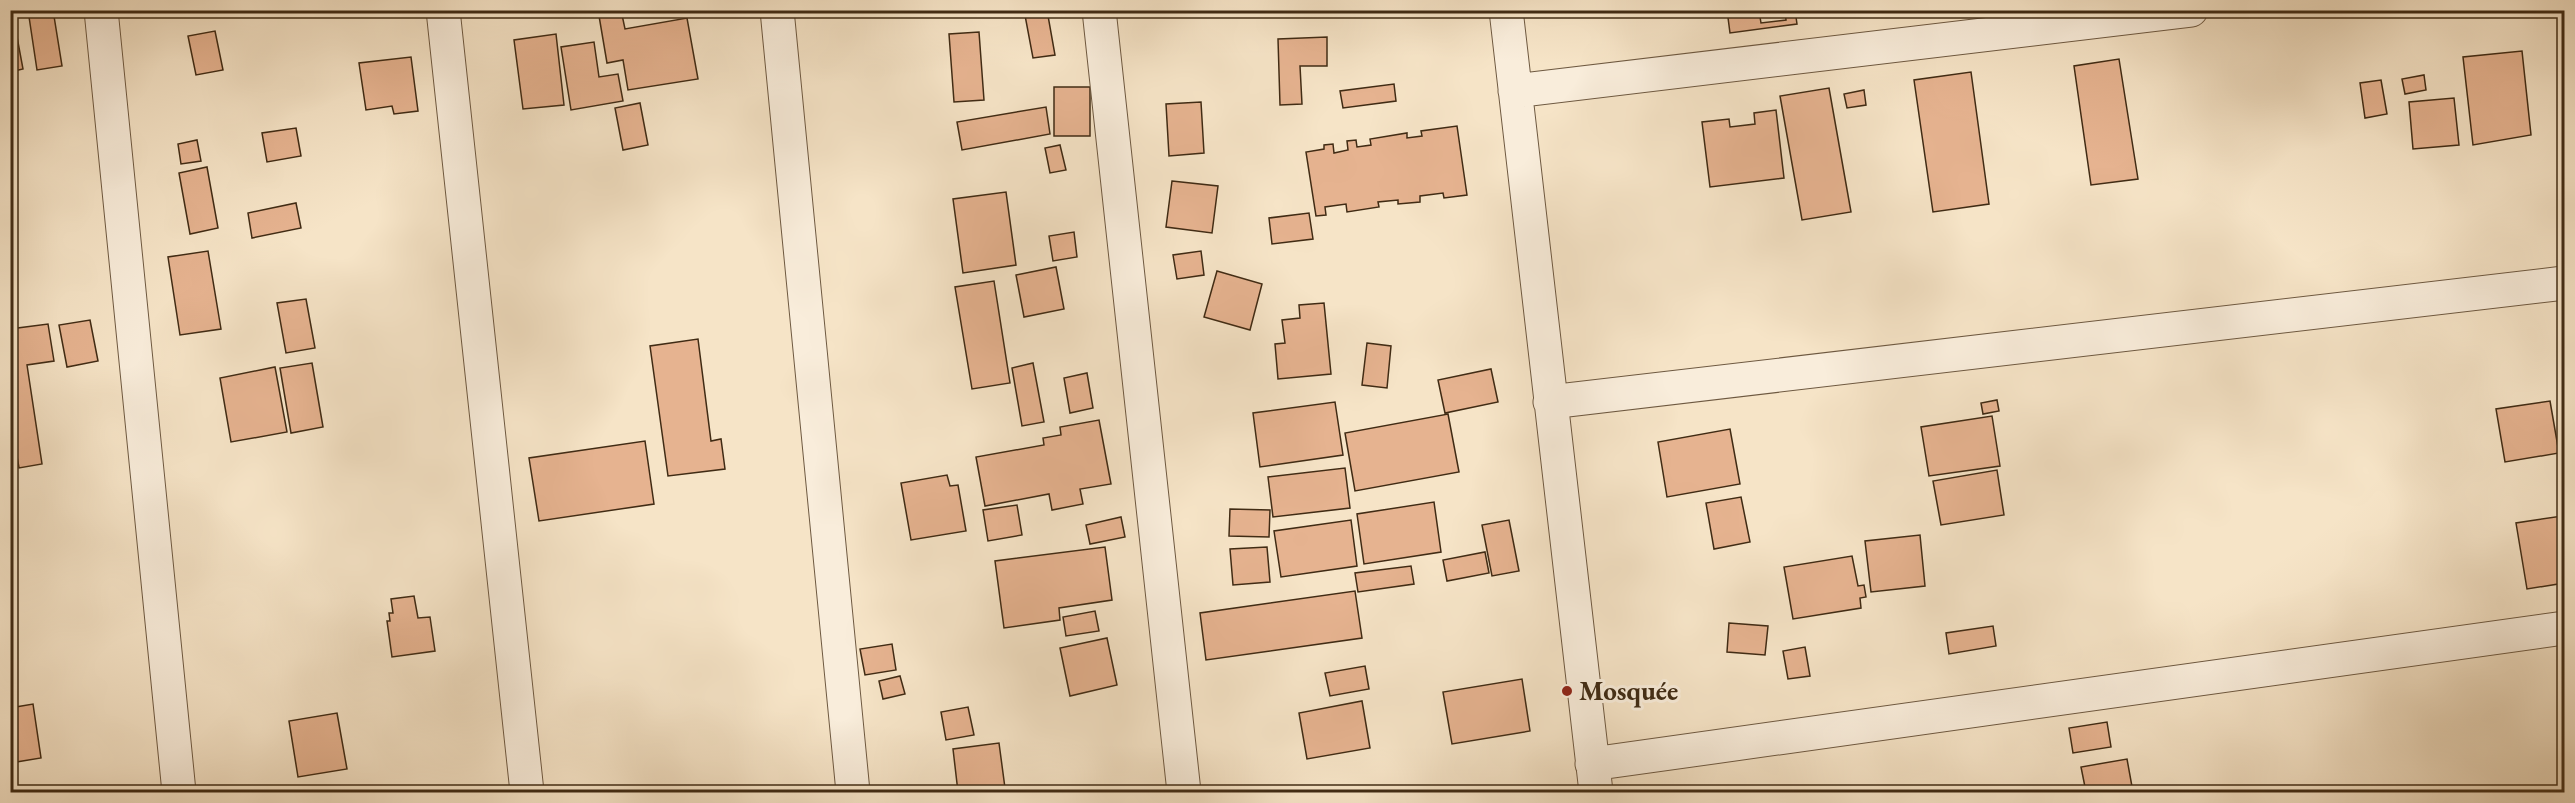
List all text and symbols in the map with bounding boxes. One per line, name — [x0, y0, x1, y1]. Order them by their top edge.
place label: Mosquée — [1579, 673, 1678, 708]
marker: Mosquée — [1560, 684, 1574, 698]

